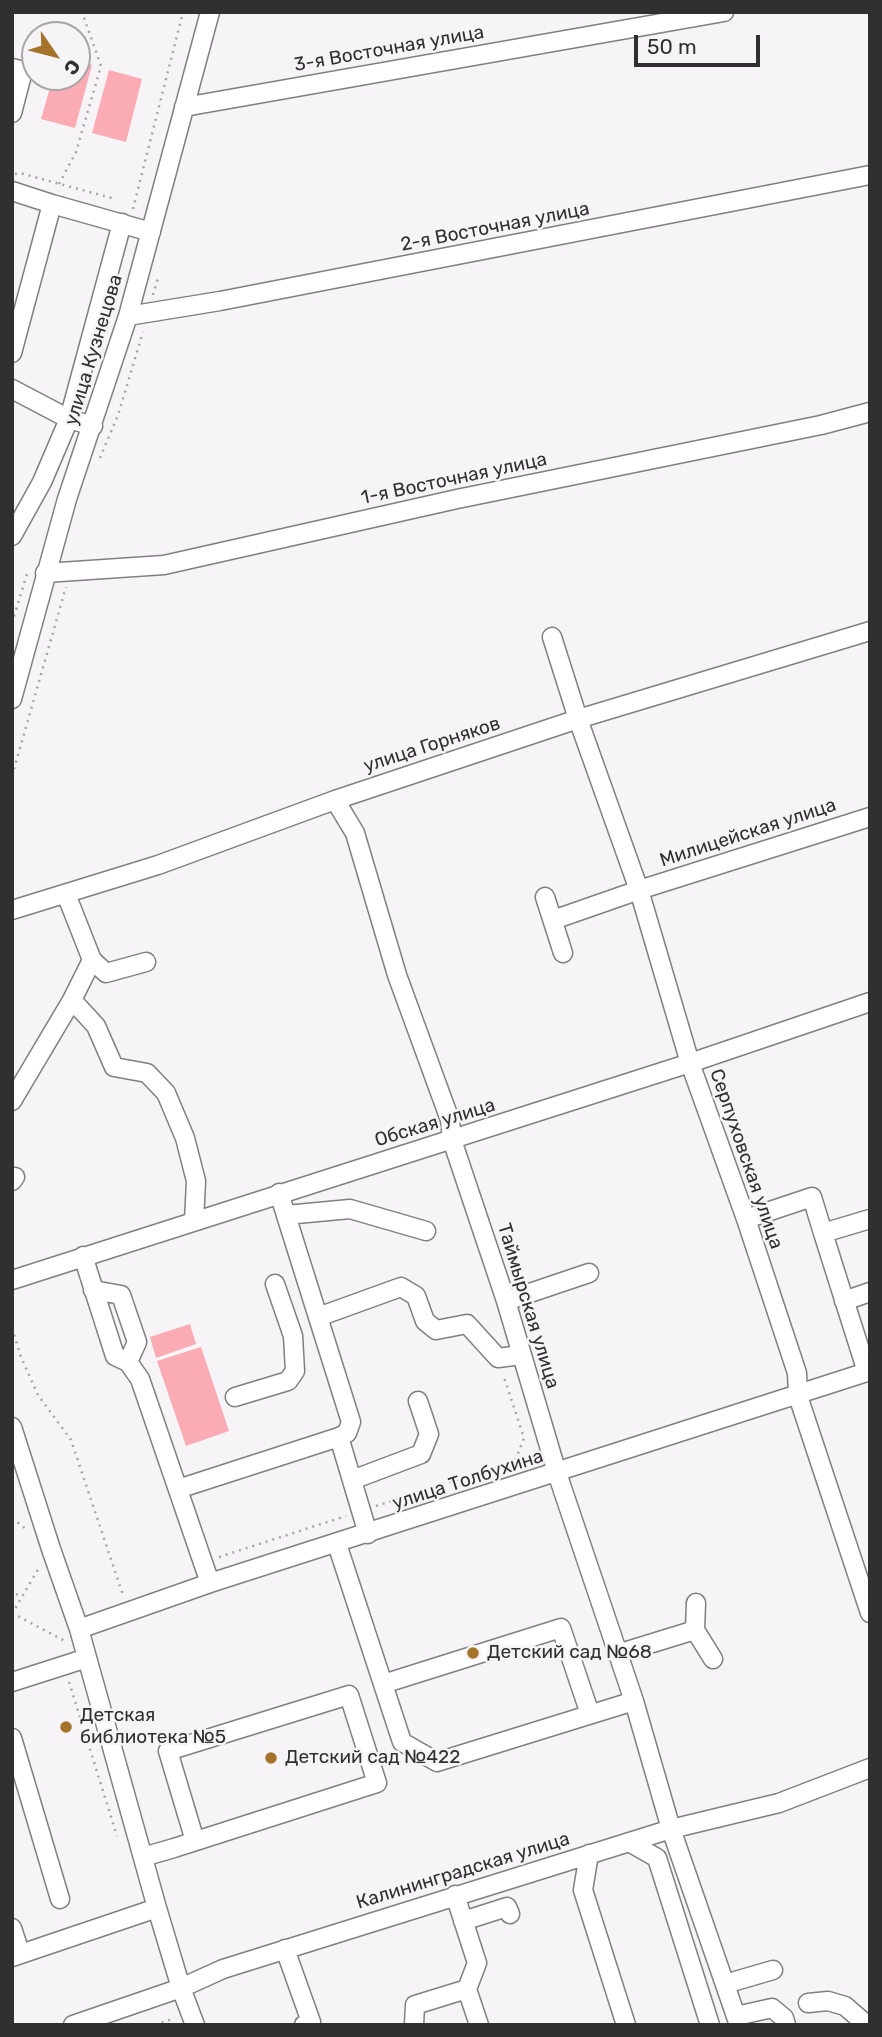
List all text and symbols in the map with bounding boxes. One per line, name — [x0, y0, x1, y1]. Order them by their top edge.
north arrow — [21, 21, 91, 91]
street label: 3-я Восточная улица — [292, 21, 486, 77]
scale bar — [637, 21, 763, 65]
text: 50 m — [647, 34, 697, 59]
text: С — [59, 55, 85, 79]
street label: 2-я Восточная улица — [399, 198, 591, 256]
street label: улица Кузнецова — [60, 272, 128, 428]
street label: 1-я Восточная улица — [359, 448, 549, 510]
street label: улица Горняков — [361, 712, 503, 778]
street label: Милицейская улица — [657, 794, 839, 872]
street label: Серпуховская улица — [704, 1066, 788, 1252]
street label: Обская улица — [372, 1094, 498, 1152]
street label: Таймырская улица — [492, 1221, 564, 1391]
street label: улица Толбухина — [390, 1445, 546, 1515]
place label: Детский сад №68 — [487, 1642, 652, 1664]
marker: Детский сад №68 — [465, 1645, 481, 1661]
place label: Детская библиотека №5 — [80, 1705, 226, 1749]
marker: Детская библиотека №5 — [58, 1719, 74, 1735]
place label: Детский сад №422 — [285, 1747, 460, 1769]
marker: Детский сад №422 — [263, 1750, 279, 1766]
street label: Калининградская улица — [353, 1828, 573, 1914]

